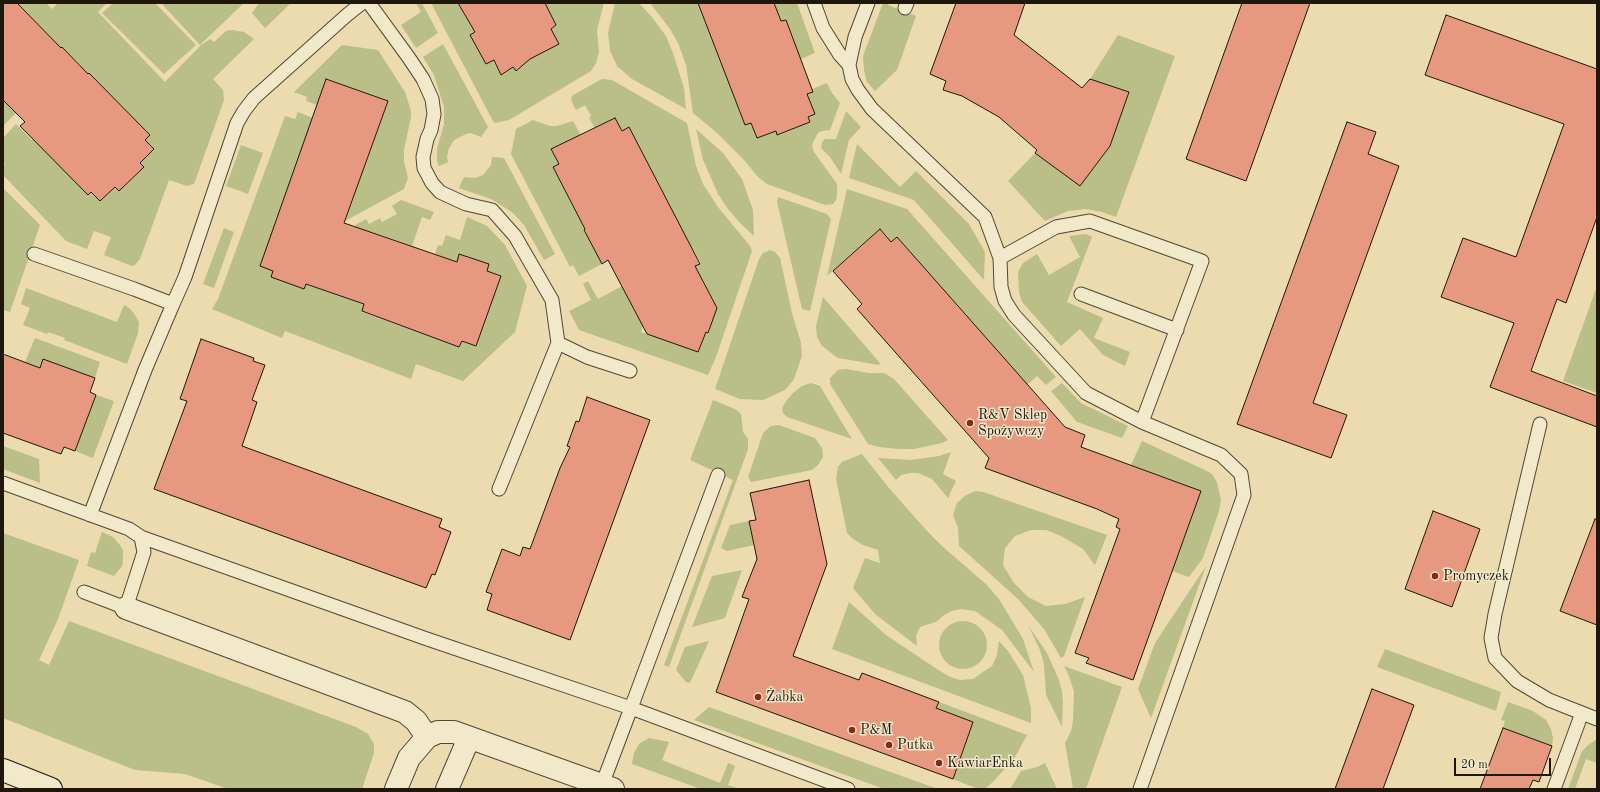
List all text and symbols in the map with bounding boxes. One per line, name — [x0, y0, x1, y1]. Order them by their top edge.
place label: R&V Sklep Spożywczy — [978, 407, 1047, 440]
marker: R&V Sklep Spożywczy — [965, 418, 975, 428]
place label: Promyczek — [1443, 568, 1509, 584]
marker: Promyczek — [1430, 571, 1440, 581]
place label: Żabka — [766, 689, 803, 705]
marker: Żabka — [753, 692, 763, 702]
place label: P&M — [860, 722, 892, 738]
marker: P&M — [847, 725, 857, 735]
place label: Putka — [897, 737, 933, 753]
marker: Putka — [884, 740, 894, 750]
scale bar — [1456, 750, 1553, 776]
place label: KawiarEnka — [947, 755, 1023, 771]
marker: KawiarEnka — [934, 758, 944, 768]
text: 20 m — [1461, 759, 1488, 771]

